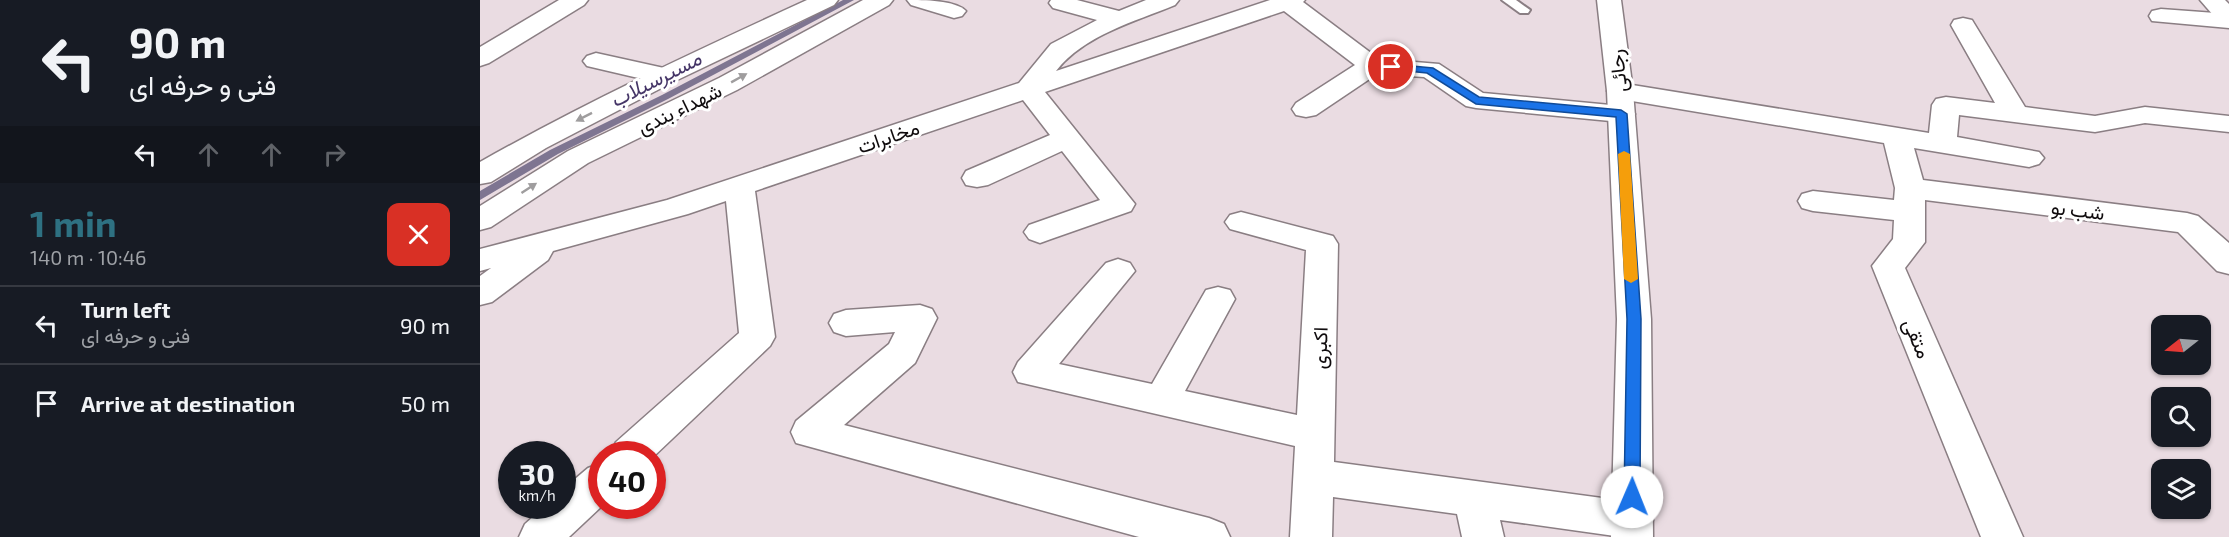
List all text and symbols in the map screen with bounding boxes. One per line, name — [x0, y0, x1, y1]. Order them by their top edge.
text: 90 m — [129, 16, 226, 66]
icon: left — [30, 24, 108, 102]
pin — [1365, 41, 1416, 92]
water label: مسیرسیلاب — [605, 44, 706, 113]
street label: رجائی — [1603, 48, 1633, 94]
icon: arrive — [1374, 50, 1407, 83]
text: فنی و حرفه ای — [129, 68, 276, 100]
one-way arrow — [731, 73, 748, 83]
street label: شهداء بندی — [633, 77, 726, 141]
one-way arrow — [576, 112, 593, 122]
street label: مخابرات — [854, 114, 923, 160]
icon: left — [129, 138, 162, 171]
icon: ahead — [192, 138, 225, 171]
icon: ahead — [255, 138, 288, 171]
icon: right — [318, 138, 351, 171]
one-way arrow — [521, 183, 537, 194]
street label: شب بو — [2050, 194, 2106, 226]
text: 1 min — [30, 201, 117, 244]
button: close — [387, 203, 450, 266]
text: 140 m · 10:46 — [30, 245, 146, 269]
text: Turn left — [81, 296, 170, 322]
icon: left — [30, 309, 63, 342]
text: 90 m — [400, 312, 450, 338]
street label: متقی — [1898, 314, 1937, 362]
north arrow — [2151, 315, 2211, 375]
map controls — [2151, 315, 2211, 519]
text: فنی و حرفه ای — [81, 323, 190, 347]
street label: اکبری — [1306, 326, 1334, 370]
icon: arrive — [30, 387, 63, 420]
button: search — [2151, 387, 2211, 447]
text: Arrive at destination — [81, 390, 295, 416]
text: 50 m — [401, 390, 450, 416]
speed limit sign: 40 — [588, 441, 666, 519]
text: 30 — [519, 455, 555, 491]
button: layers — [2151, 459, 2211, 519]
position arrow — [1600, 465, 1664, 529]
text: km/h — [518, 486, 556, 504]

